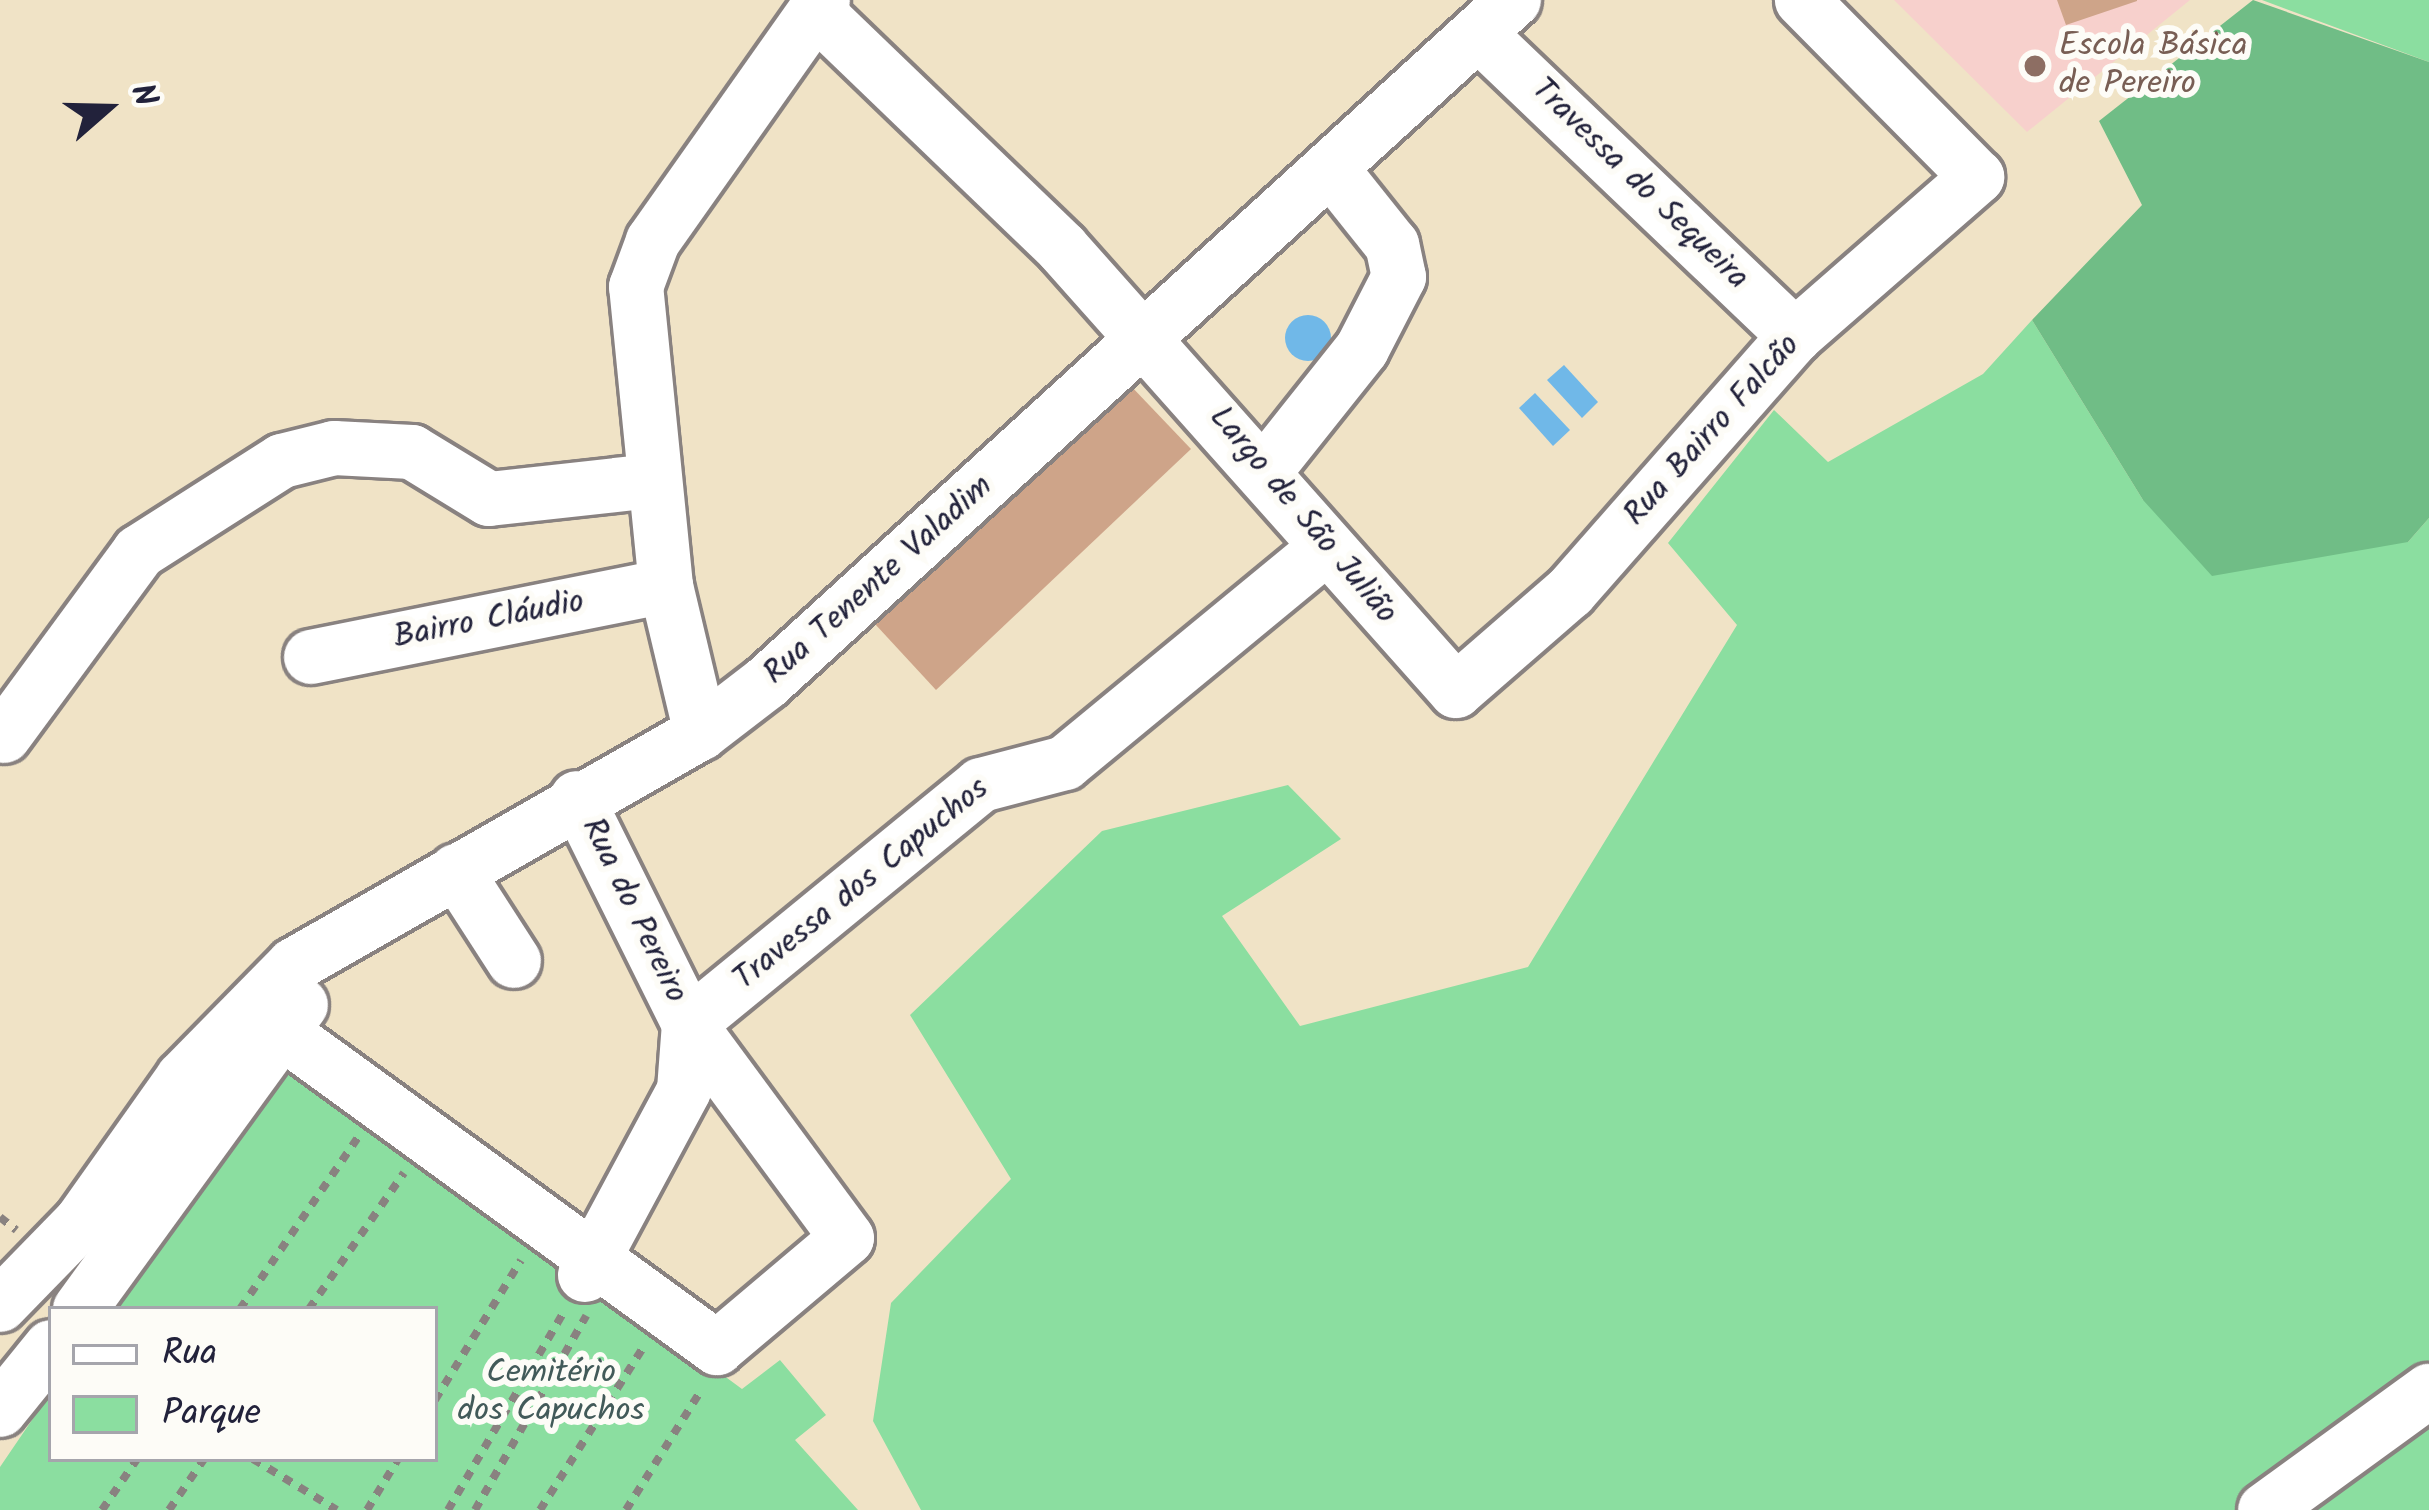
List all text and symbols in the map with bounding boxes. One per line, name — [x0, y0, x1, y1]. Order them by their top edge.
place label: Escola Básica de Pereiro — [2059, 27, 2247, 105]
north arrow — [48, 48, 168, 168]
marker: Escola Básica de Pereiro — [2022, 53, 2048, 79]
street label: Travessa do Sequeira — [1522, 71, 1756, 299]
text: N — [114, 77, 171, 114]
street label: Rua Bairro Falcão — [1617, 327, 1809, 535]
street label: Largo de São Julião — [1199, 399, 1405, 633]
street label: Rua Tenente Valadim — [756, 468, 1002, 694]
street label: Bairro Cláudio — [391, 583, 587, 659]
street label: Travessa dos Capuchos — [727, 770, 997, 1000]
street label: Rua do Pereiro — [571, 812, 695, 1010]
legend — [48, 1306, 438, 1462]
text: Rua — [162, 1326, 217, 1383]
park label: Cemitério dos Capuchos — [458, 1354, 644, 1432]
text: Parque — [162, 1386, 261, 1443]

